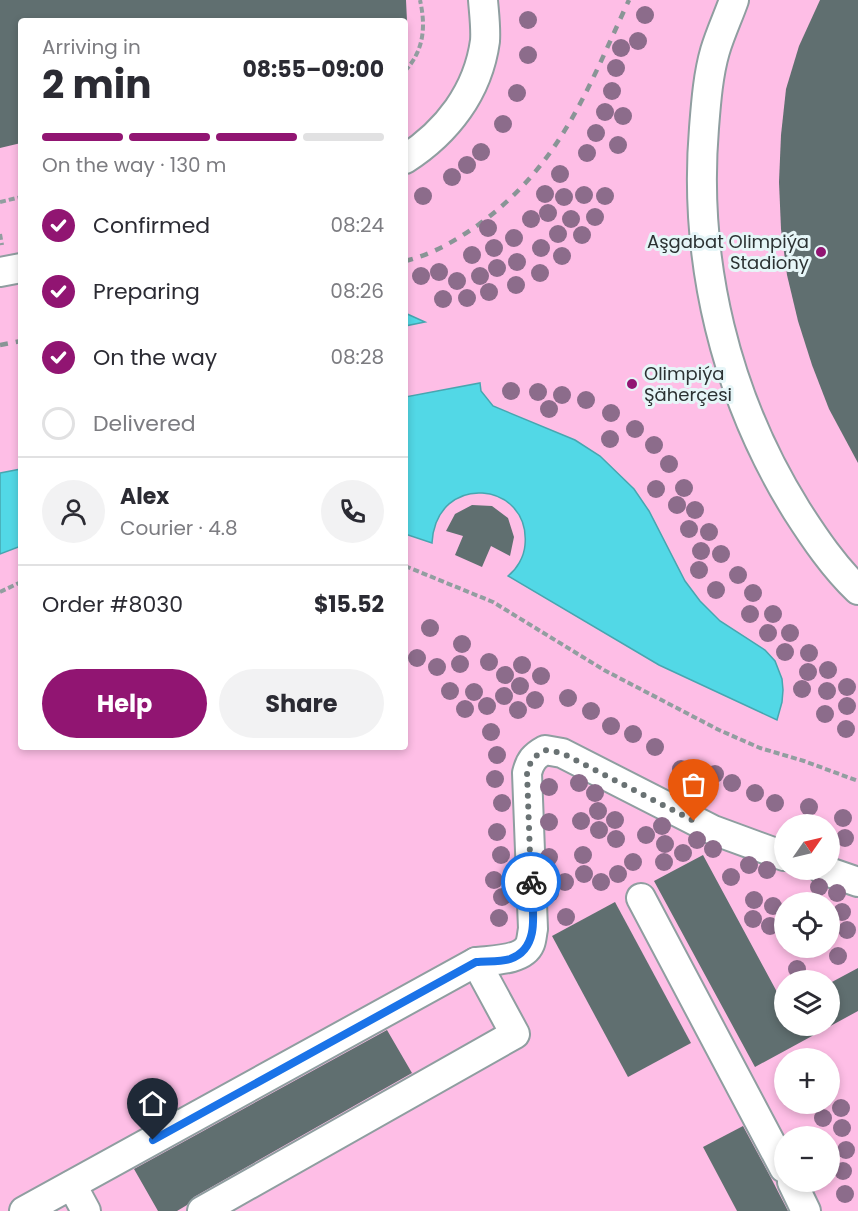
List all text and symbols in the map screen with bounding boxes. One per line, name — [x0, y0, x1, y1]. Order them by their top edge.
text: Arriving in — [42, 33, 141, 61]
text: 08:55–09:00 — [242, 54, 384, 85]
text: 2 min — [42, 57, 152, 112]
text: On the way · 130 m — [42, 151, 226, 179]
icon: check — [42, 209, 75, 242]
text: Confirmed — [93, 210, 210, 241]
text: 08:24 — [330, 211, 384, 239]
place label: Aşgabat Olimpiýa Stadiony — [647, 229, 809, 275]
marker: Aşgabat Olimpiýa Stadiony — [814, 245, 828, 259]
icon: check — [42, 275, 75, 308]
text: Preparing — [93, 276, 200, 307]
text: 08:26 — [330, 277, 384, 305]
icon: check — [42, 341, 75, 374]
text: On the way — [93, 342, 217, 373]
text: 08:28 — [330, 343, 384, 371]
place label: Olimpiýa Şäherçesi — [644, 361, 732, 407]
marker: Olimpiýa Şäherçesi — [625, 377, 639, 391]
text: Delivered — [93, 408, 196, 439]
button: person — [42, 480, 105, 543]
button: phone — [321, 480, 384, 543]
text: Alex — [120, 481, 169, 512]
text: Courier · 4.8 — [120, 514, 238, 542]
text: Order #8030 — [42, 589, 183, 620]
text: $15.52 — [314, 589, 384, 620]
button: Help — [42, 669, 207, 738]
button: Share — [219, 669, 384, 738]
pin — [668, 759, 719, 821]
icon: bag — [677, 768, 710, 801]
north arrow — [774, 814, 840, 880]
map controls — [774, 814, 840, 1192]
courier — [501, 852, 561, 912]
icon: bike — [515, 866, 548, 899]
button: locate — [774, 892, 840, 958]
button: layers — [774, 970, 840, 1036]
button: + — [774, 1048, 840, 1114]
pin — [127, 1078, 178, 1140]
icon: home — [136, 1087, 169, 1120]
button: − — [774, 1126, 840, 1192]

